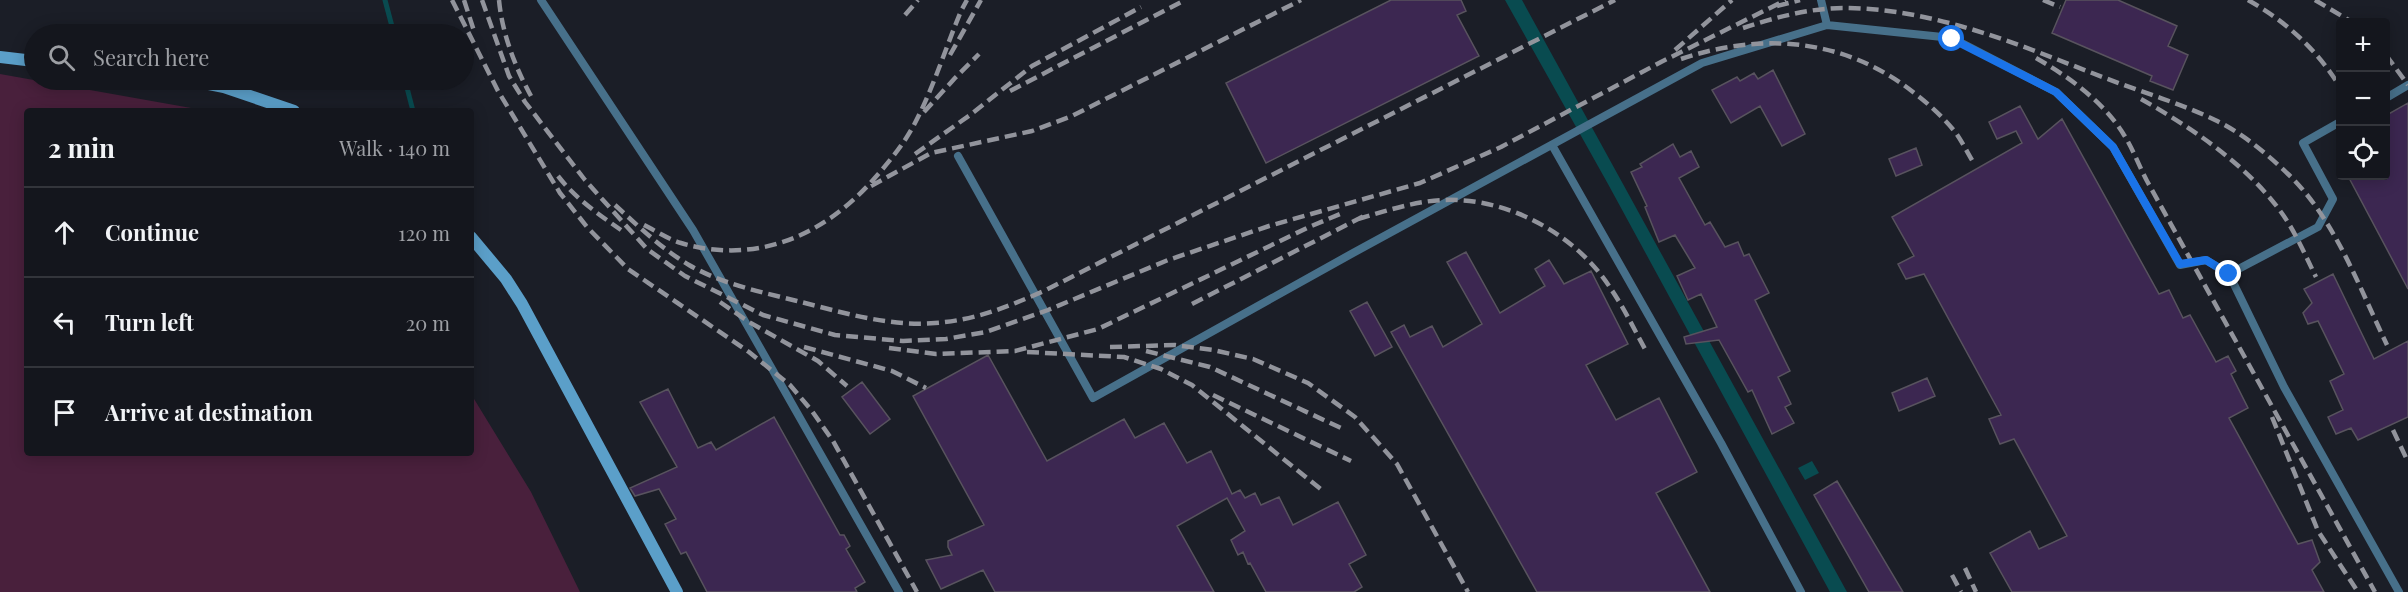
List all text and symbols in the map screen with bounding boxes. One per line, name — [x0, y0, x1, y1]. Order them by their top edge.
map controls — [2336, 18, 2390, 180]
button: + — [2336, 18, 2390, 72]
search box — [24, 24, 474, 90]
route start — [1938, 25, 1964, 51]
icon: search — [45, 41, 78, 74]
text: Search here — [93, 42, 209, 72]
button: − — [2336, 72, 2390, 126]
button: locate — [2336, 126, 2390, 180]
text: 2 min — [48, 130, 115, 165]
text: Walk · 140 m — [339, 134, 450, 161]
icon: ahead — [48, 216, 81, 249]
text: Continue — [105, 217, 199, 247]
text: 120 m — [398, 219, 450, 246]
route end — [2215, 260, 2241, 286]
icon: left — [48, 306, 81, 339]
text: Turn left — [105, 307, 194, 337]
text: 20 m — [406, 309, 450, 336]
icon: arrive — [48, 396, 81, 429]
text: Arrive at destination — [105, 397, 313, 427]

